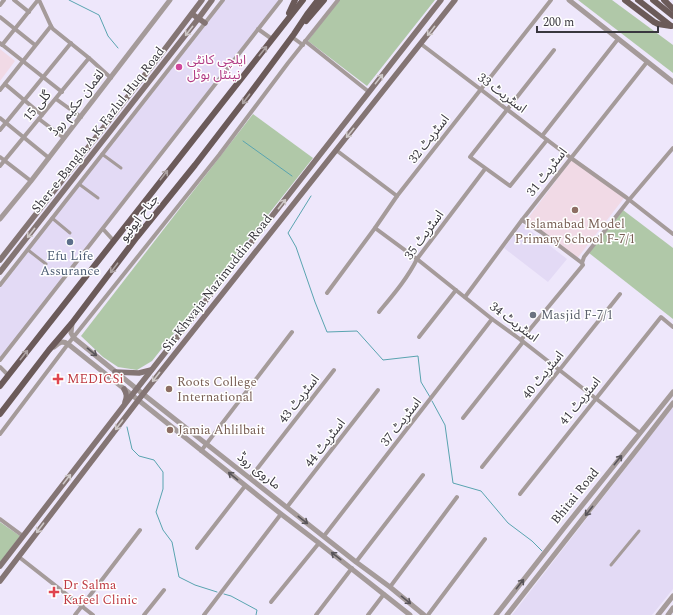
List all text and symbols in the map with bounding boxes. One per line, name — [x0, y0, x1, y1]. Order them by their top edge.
scale bar — [537, 8, 658, 34]
text: 200 m — [543, 13, 574, 32]
one-way arrow — [426, 25, 435, 36]
one-way arrow — [184, 26, 193, 37]
street label: Sher-e-Bangla A K Fazlul Huq Road — [27, 43, 169, 217]
one-way arrow — [258, 46, 267, 57]
place label: ایلچی کانٹی نینٹل ہوٹل — [187, 50, 246, 85]
marker: ایلچی کانٹی نینٹل ہوٹل — [174, 62, 184, 72]
street label: لقمان حکیم روڈ — [45, 65, 109, 141]
street label: اسٹریٹ 33 — [473, 68, 531, 118]
one-way arrow — [375, 74, 383, 85]
street label: گلی 15 — [18, 86, 56, 126]
one-way arrow — [242, 94, 250, 105]
street label: اسٹریٹ 32 — [403, 110, 455, 168]
one-way arrow — [345, 127, 354, 138]
street label: اسٹریٹ 31 — [521, 143, 573, 201]
one-way arrow — [160, 170, 169, 181]
street label: جناح ایونیو — [114, 190, 164, 246]
one-way arrow — [277, 198, 286, 209]
marker: Islamabad Model Primary School F-7/1 — [570, 205, 580, 215]
street label: اسٹریٹ 35 — [399, 206, 449, 264]
street label: Sir Khwaja Nazimuddin Road — [157, 210, 277, 356]
place label: Islamabad Model Primary School F-7/1 — [515, 214, 635, 249]
one-way arrow — [27, 227, 35, 238]
marker: Efu Life Assurance — [65, 237, 75, 247]
place label: Efu Life Assurance — [40, 246, 100, 281]
one-way arrow — [110, 262, 118, 273]
street label: اسٹریٹ 34 — [485, 297, 543, 347]
place label: Masjid F-7/1 — [541, 305, 613, 325]
marker: Masjid F-7/1 — [528, 310, 538, 320]
street label: اسٹریٹ 40 — [517, 346, 569, 404]
one-way arrow — [86, 348, 97, 357]
one-way arrow — [20, 349, 28, 360]
place label: MEDICSi — [67, 369, 124, 389]
street label: اسٹریٹ 43 — [273, 370, 325, 428]
one-way arrow — [152, 372, 161, 383]
place label: Roots College International — [177, 372, 257, 407]
street label: اسٹریٹ 41 — [554, 372, 606, 430]
marker: MEDICSi — [52, 373, 64, 385]
marker: Roots College International — [164, 384, 174, 394]
street label: اسٹریٹ 37 — [375, 393, 427, 451]
street label: اسٹریٹ 44 — [299, 414, 351, 472]
one-way arrow — [115, 419, 124, 430]
place label: Jamia Ahlilbait — [178, 420, 265, 440]
marker: Jamia Ahlilbait — [165, 425, 175, 435]
street label: ماروی روڈ — [233, 447, 285, 495]
one-way arrow — [614, 455, 623, 466]
street label: Bhitai Road — [546, 463, 604, 529]
one-way arrow — [228, 472, 239, 481]
one-way arrow — [62, 474, 71, 485]
one-way arrow — [585, 505, 593, 516]
one-way arrow — [298, 516, 309, 524]
one-way arrow — [36, 523, 45, 534]
one-way arrow — [330, 551, 341, 560]
place label: Dr Salma Kafeel Clinic — [63, 575, 138, 610]
one-way arrow — [516, 579, 525, 590]
marker: Dr Salma Kafeel Clinic — [48, 586, 60, 598]
one-way arrow — [400, 595, 411, 604]

